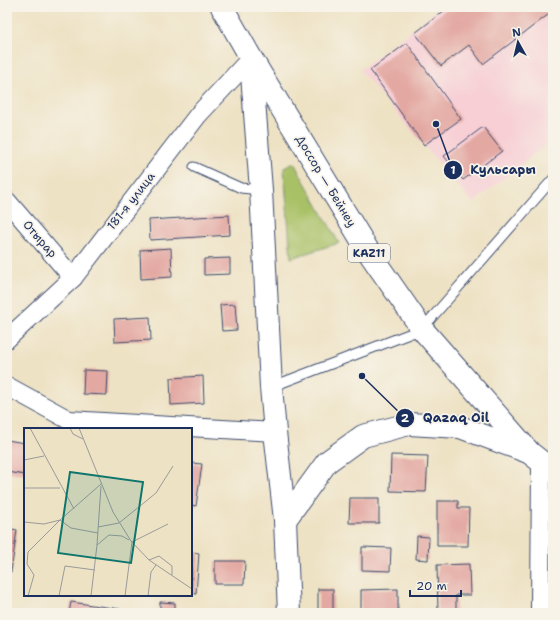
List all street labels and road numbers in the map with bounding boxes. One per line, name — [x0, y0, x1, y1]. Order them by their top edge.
street label: Доссор — Бейнеу — [292, 132, 360, 230]
street label: 181-я улица — [103, 168, 159, 233]
street label: Отырар — [19, 217, 61, 261]
road number: KAZ11 — [348, 244, 390, 262]

